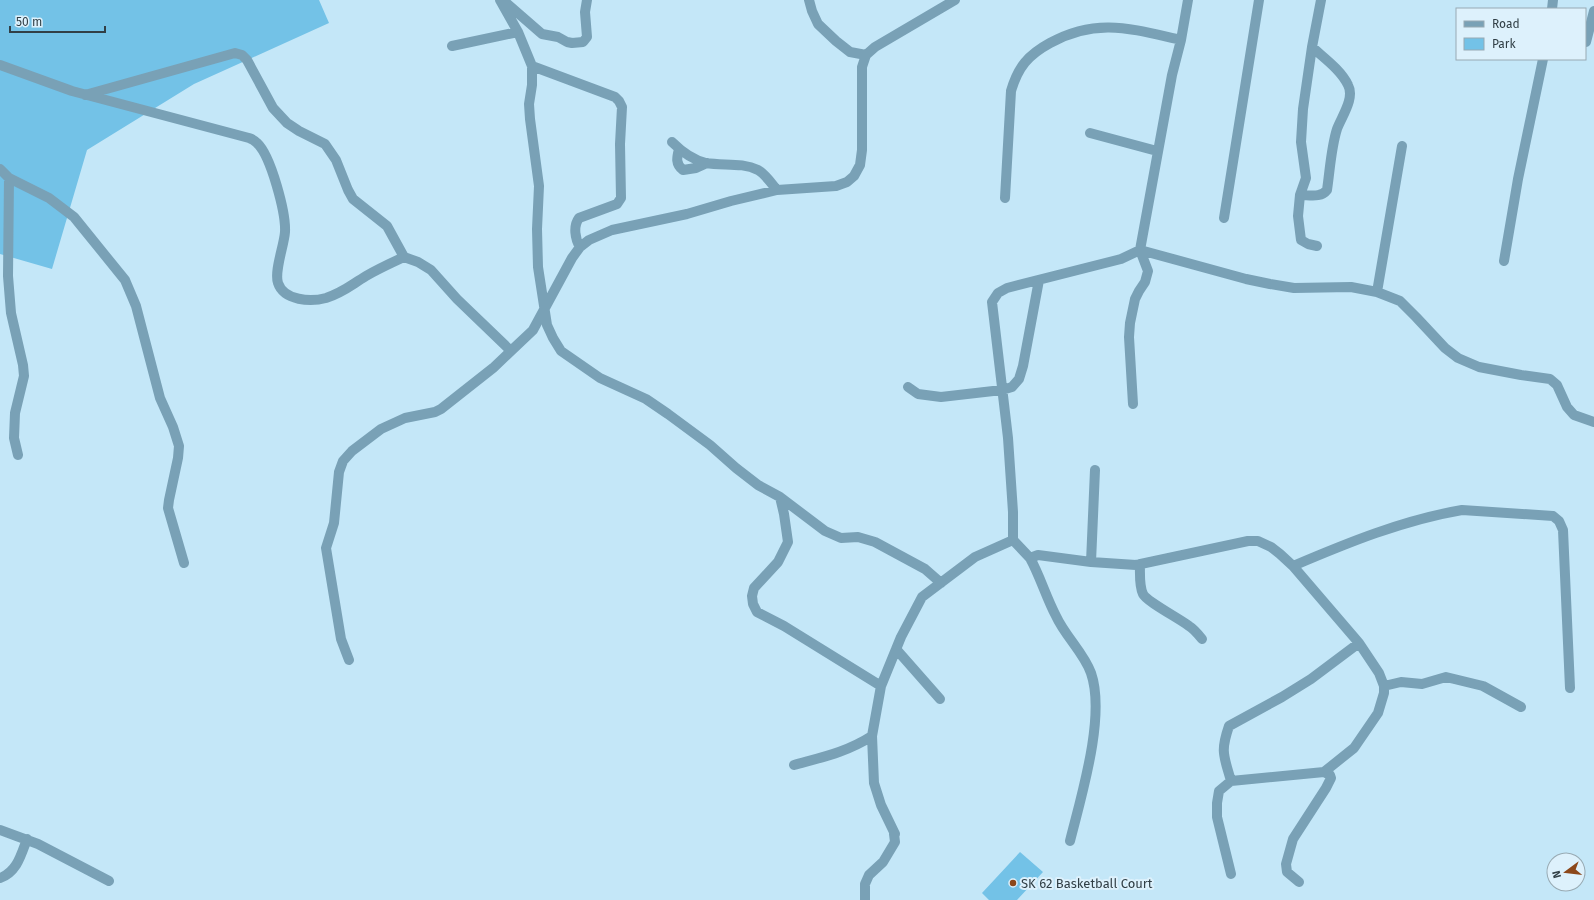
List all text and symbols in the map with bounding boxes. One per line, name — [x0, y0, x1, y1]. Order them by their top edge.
scale bar — [10, 8, 105, 34]
legend — [1456, 8, 1586, 60]
text: 50 m — [16, 15, 42, 29]
text: Road — [1492, 17, 1520, 31]
text: Park — [1492, 37, 1516, 51]
north arrow — [1546, 852, 1586, 892]
text: N — [1550, 869, 1564, 880]
place label: SK 62 Basketball Court — [1021, 876, 1153, 891]
marker: SK 62 Basketball Court — [1008, 878, 1018, 888]

